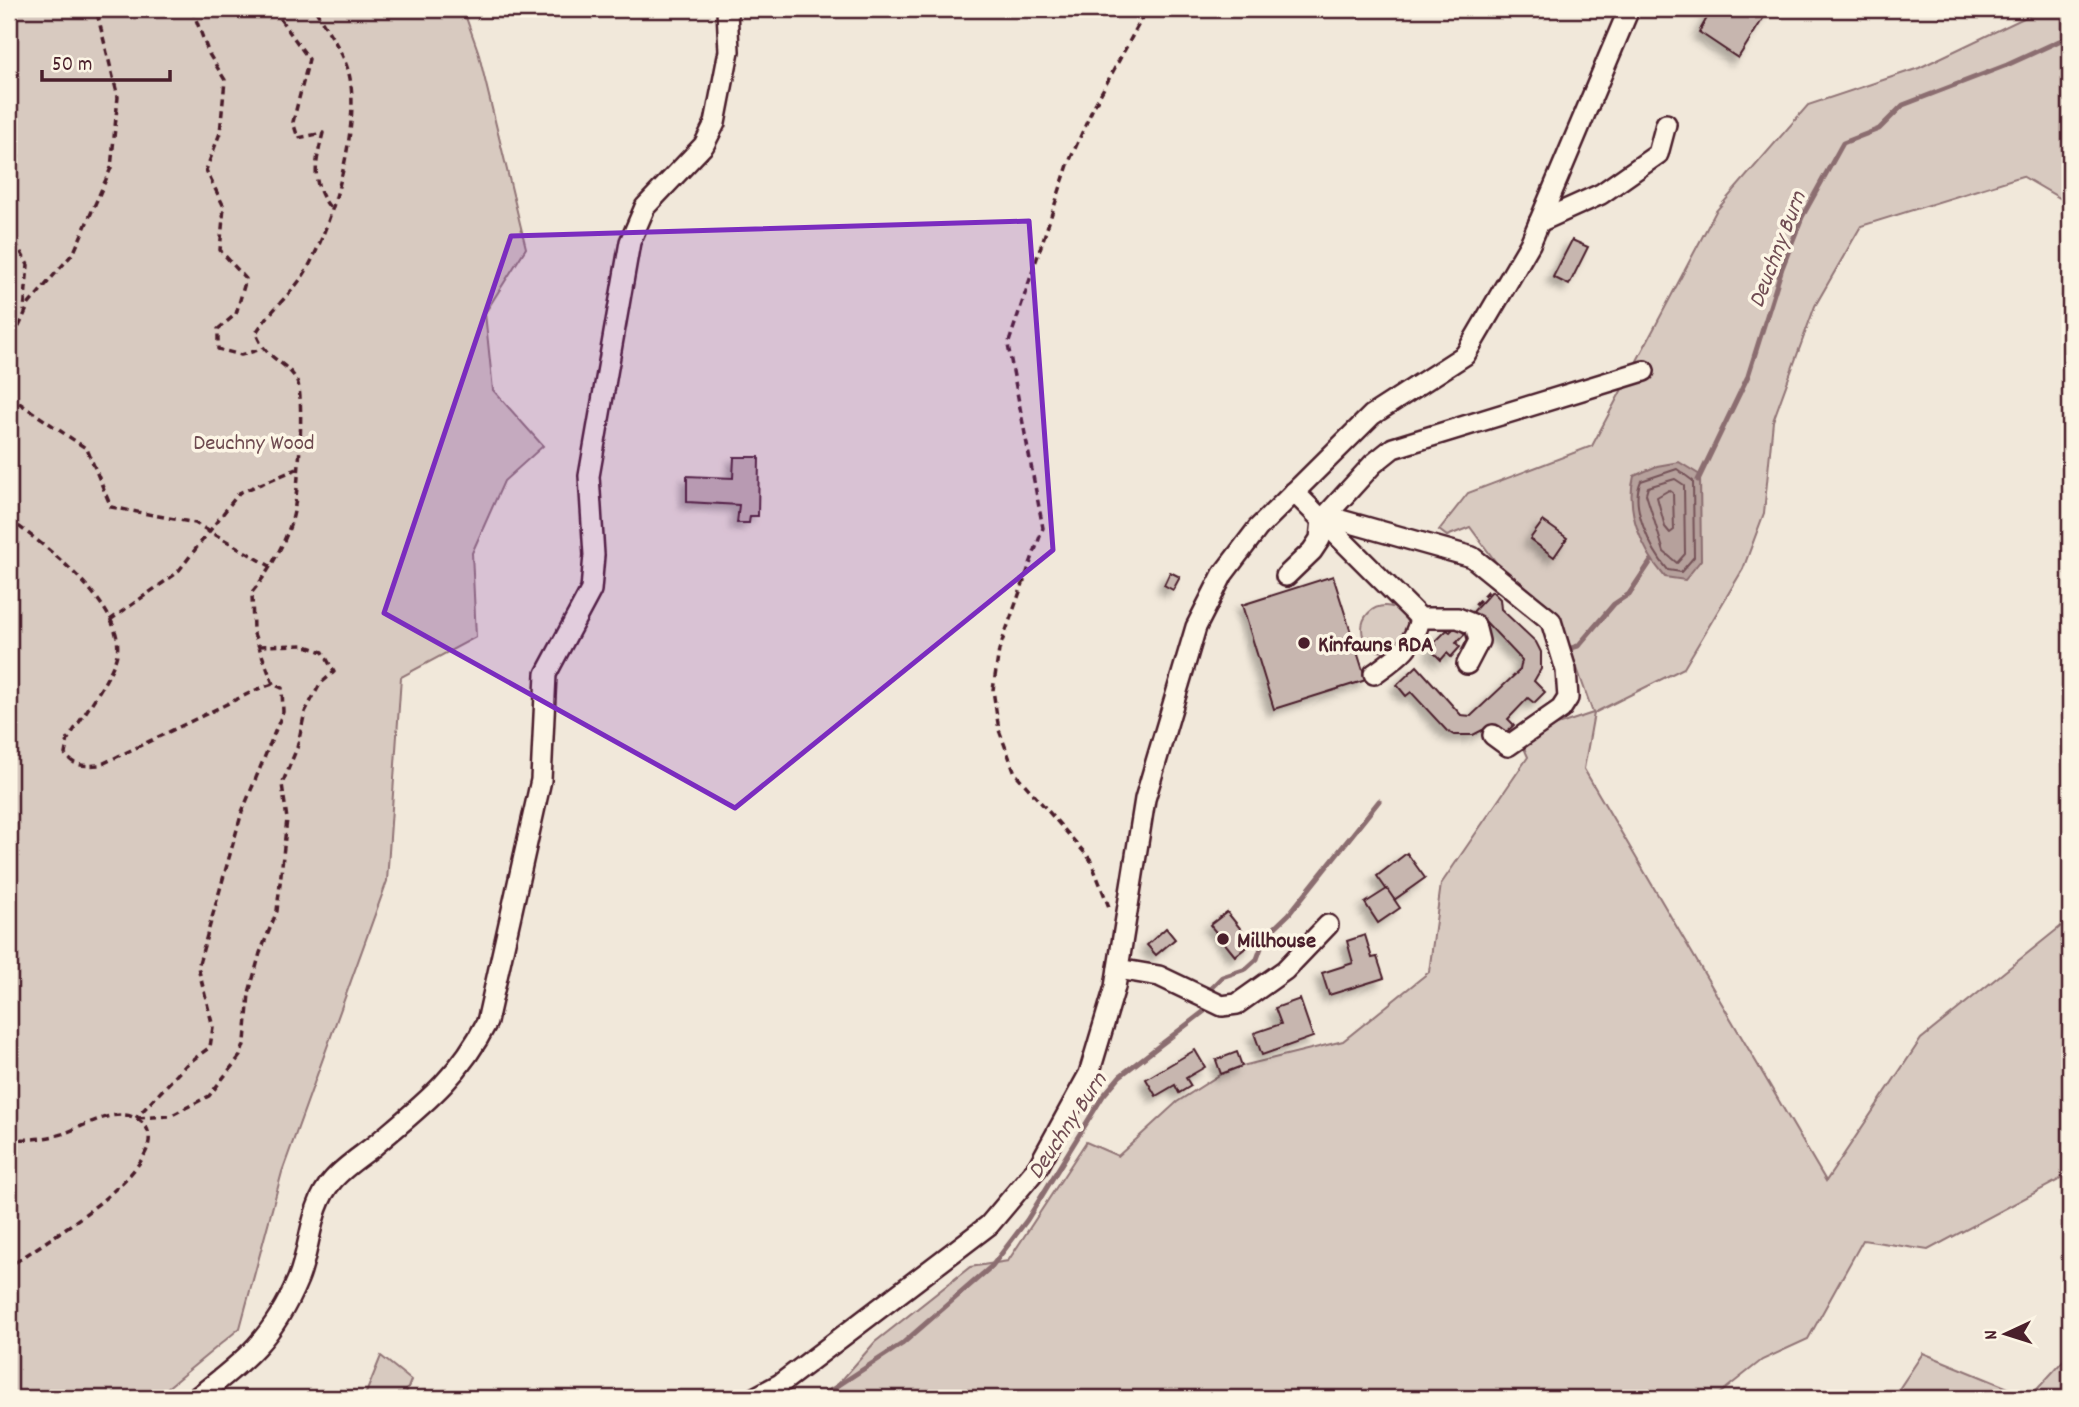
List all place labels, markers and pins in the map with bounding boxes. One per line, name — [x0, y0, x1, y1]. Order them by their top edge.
place label: Kinfauns RDA — [1318, 630, 1433, 663]
marker: Kinfauns RDA — [1296, 635, 1312, 651]
place label: Millhouse — [1237, 926, 1316, 959]
marker: Millhouse — [1215, 931, 1231, 947]

